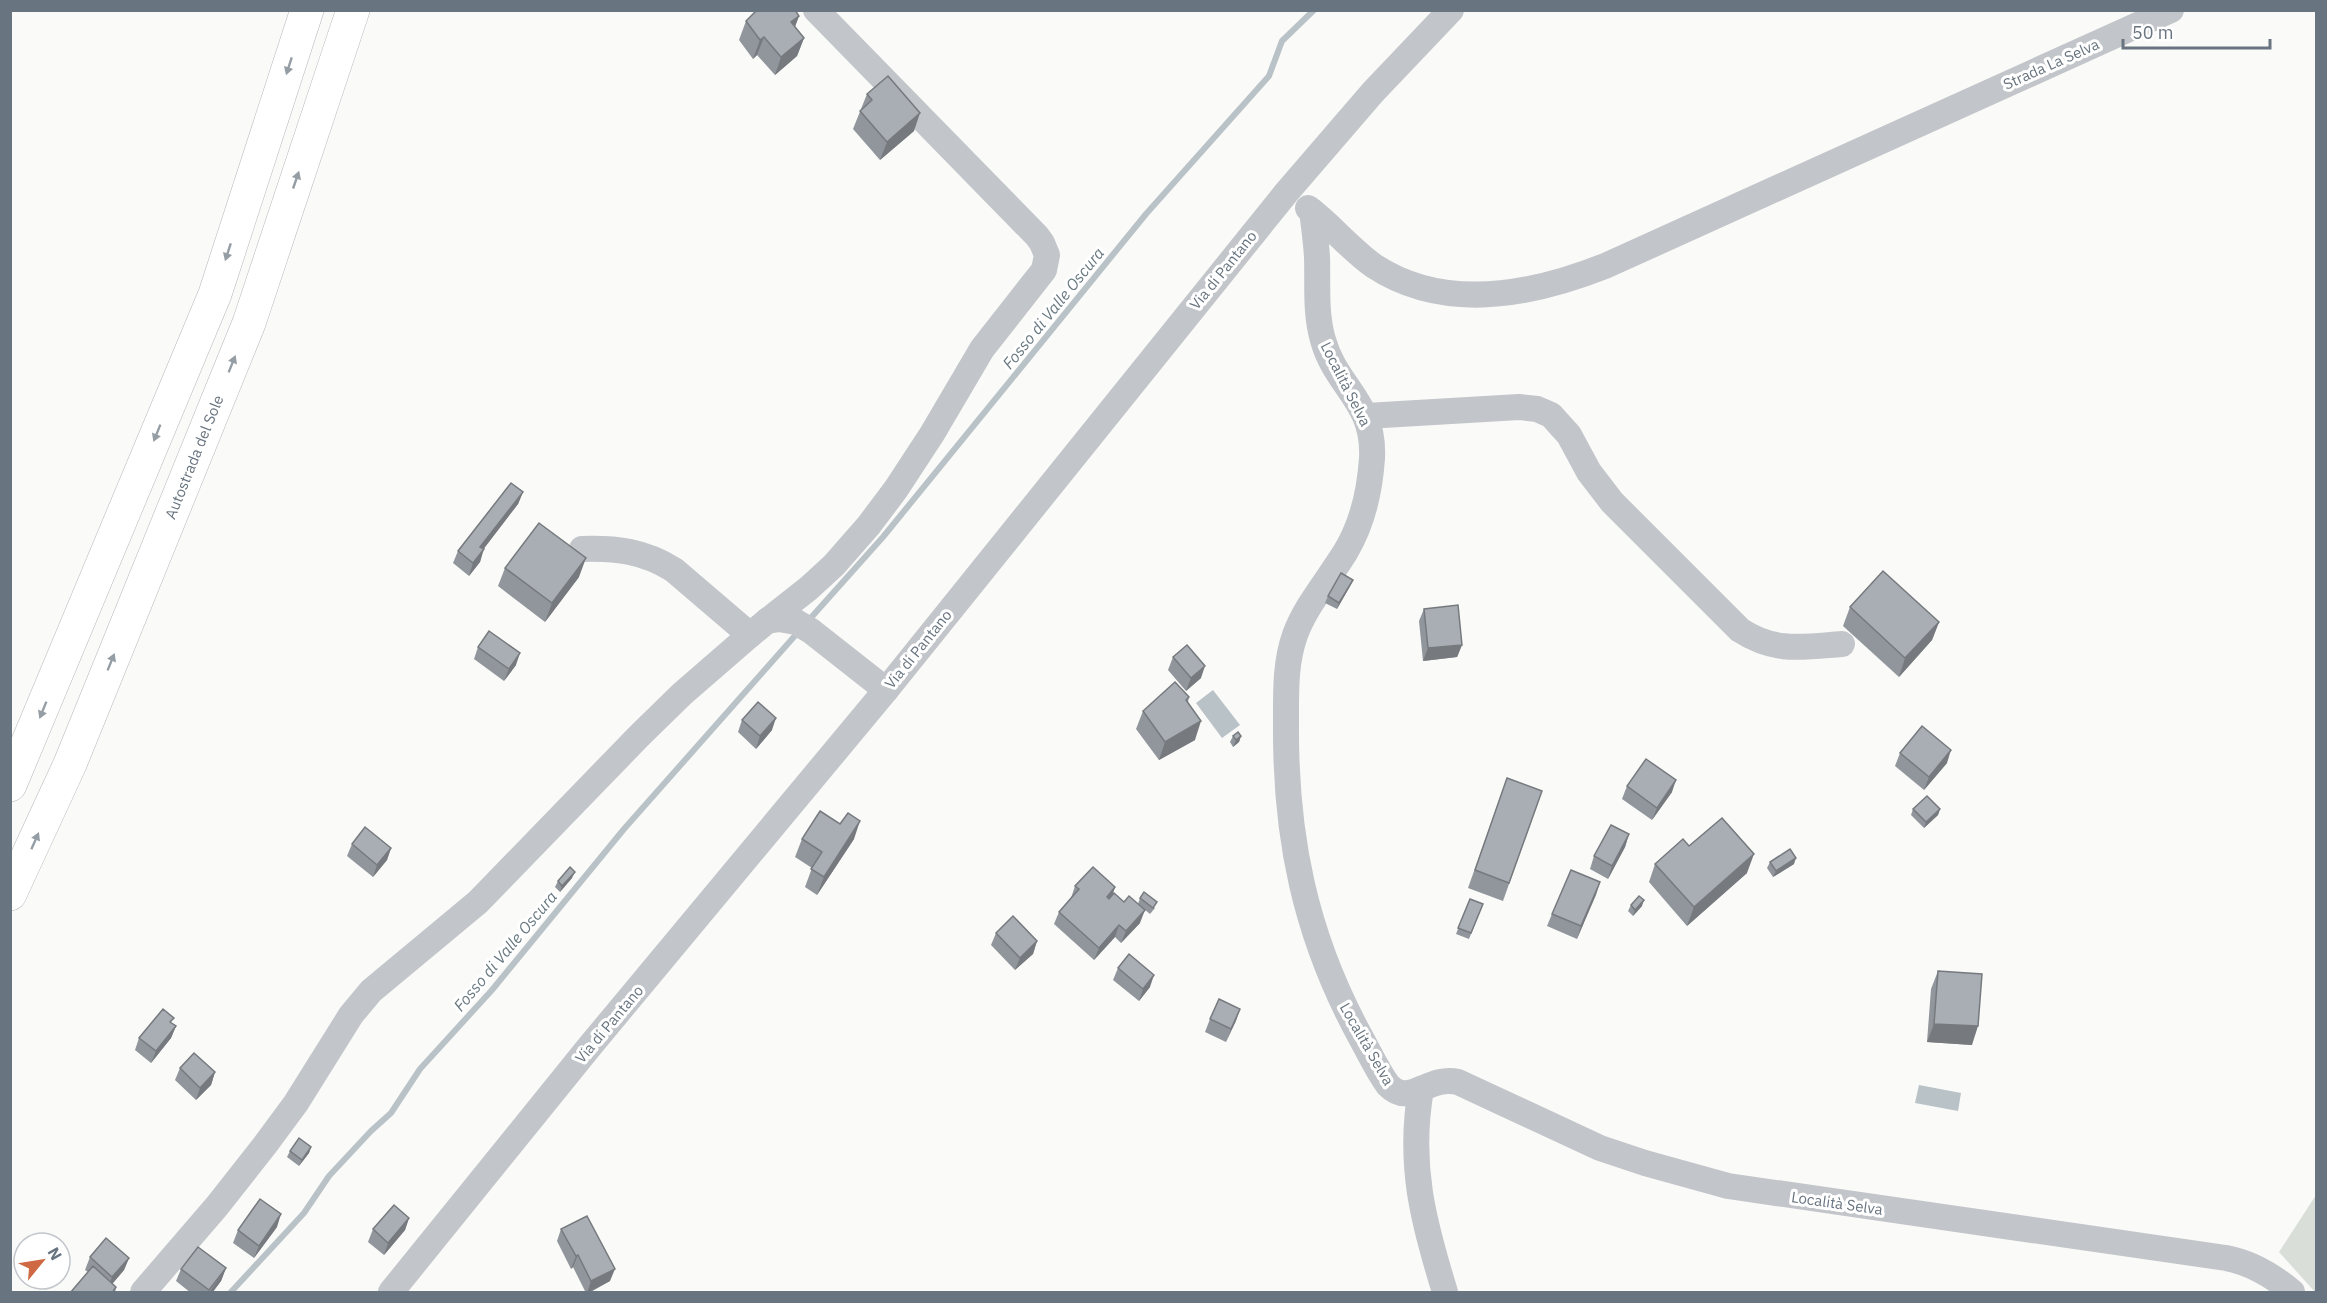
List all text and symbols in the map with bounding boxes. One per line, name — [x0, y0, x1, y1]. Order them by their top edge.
scale bar — [2123, 12, 2270, 50]
text: 50 m — [2132, 21, 2174, 44]
street label: Strada La Selva — [2000, 34, 2102, 94]
one-way arrow — [284, 57, 293, 75]
one-way arrow — [292, 171, 302, 189]
street label: Via di Pantano — [1185, 227, 1261, 313]
one-way arrow — [223, 243, 233, 261]
water label: Fosso di Valle Oscura — [998, 243, 1108, 373]
street label: Località Selva — [1317, 339, 1375, 429]
one-way arrow — [227, 355, 237, 373]
street label: Autostrada del Sole — [160, 392, 228, 522]
one-way arrow — [152, 424, 161, 442]
street label: Via di Pantano — [880, 606, 956, 692]
one-way arrow — [107, 653, 116, 671]
one-way arrow — [38, 702, 48, 720]
one-way arrow — [30, 833, 39, 850]
water label: Fosso di Valle Oscura — [449, 887, 561, 1015]
street label: Via di Pantano — [571, 981, 647, 1067]
street label: Località Selva — [1336, 999, 1398, 1089]
street label: Località Selva — [1790, 1187, 1884, 1219]
north arrow — [12, 1231, 72, 1291]
text: N — [43, 1243, 67, 1264]

